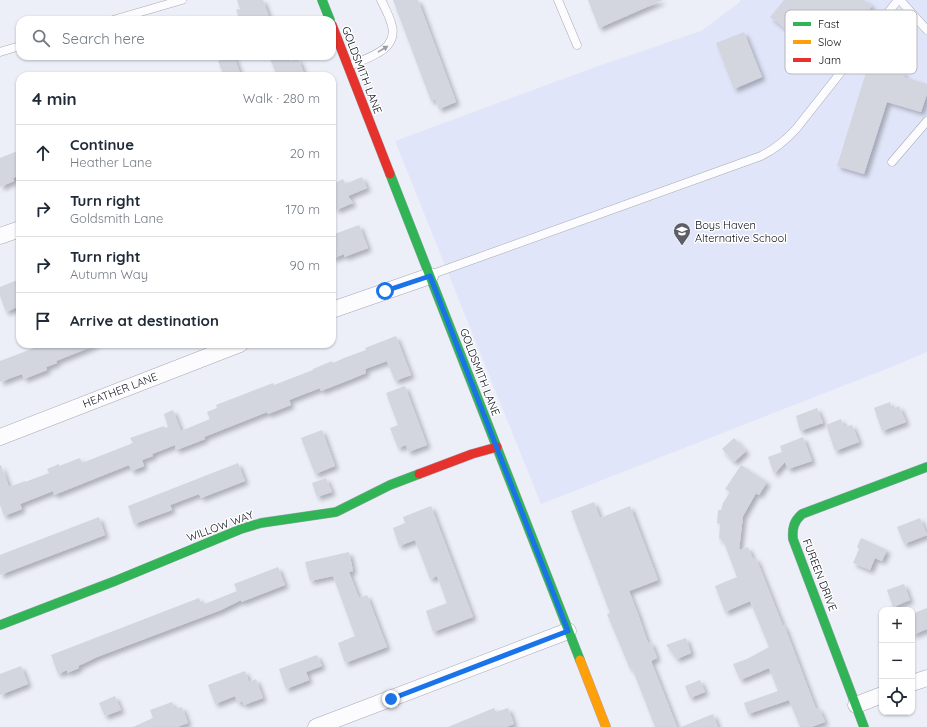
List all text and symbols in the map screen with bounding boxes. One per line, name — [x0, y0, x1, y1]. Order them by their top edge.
legend — [785, 10, 917, 74]
search box — [16, 16, 336, 60]
text: Fast — [818, 17, 840, 31]
street label: GOLDSMITH LANE — [339, 24, 385, 116]
icon: search — [30, 27, 52, 49]
text: Search here — [62, 29, 145, 48]
text: Slow — [818, 35, 842, 49]
one-way arrow — [377, 46, 389, 53]
text: Jam — [818, 53, 841, 67]
text: 4 min — [32, 88, 77, 109]
text: Walk · 280 m — [243, 90, 320, 106]
text: Continue — [70, 135, 134, 154]
icon: ahead — [32, 142, 54, 164]
text: 20 m — [290, 145, 320, 161]
text: Heather Lane — [70, 154, 152, 170]
text: Turn right — [70, 191, 141, 210]
icon: right — [32, 198, 54, 220]
text: 170 m — [285, 201, 320, 217]
text: Goldsmith Lane — [70, 210, 163, 226]
place label: Boys Haven Alternative School — [695, 218, 787, 245]
school or university icon: Boys Haven Alternative School — [672, 221, 692, 246]
text: Turn right — [70, 247, 141, 266]
icon: right — [32, 254, 54, 276]
text: 90 m — [290, 257, 320, 273]
text: Autumn Way — [70, 266, 148, 282]
route start — [376, 282, 394, 300]
icon: arrive — [32, 310, 54, 332]
text: Arrive at destination — [70, 311, 219, 330]
street label: GOLDSMITH LANE — [457, 326, 503, 418]
street label: HEATHER LANE — [81, 369, 159, 411]
street label: WILLOW WAY — [185, 507, 255, 545]
street label: FUREEN DRIVE — [800, 537, 840, 613]
map controls — [879, 607, 915, 715]
button: + — [879, 607, 915, 643]
button: − — [879, 643, 915, 679]
button: locate — [879, 679, 915, 715]
route end — [382, 690, 400, 708]

